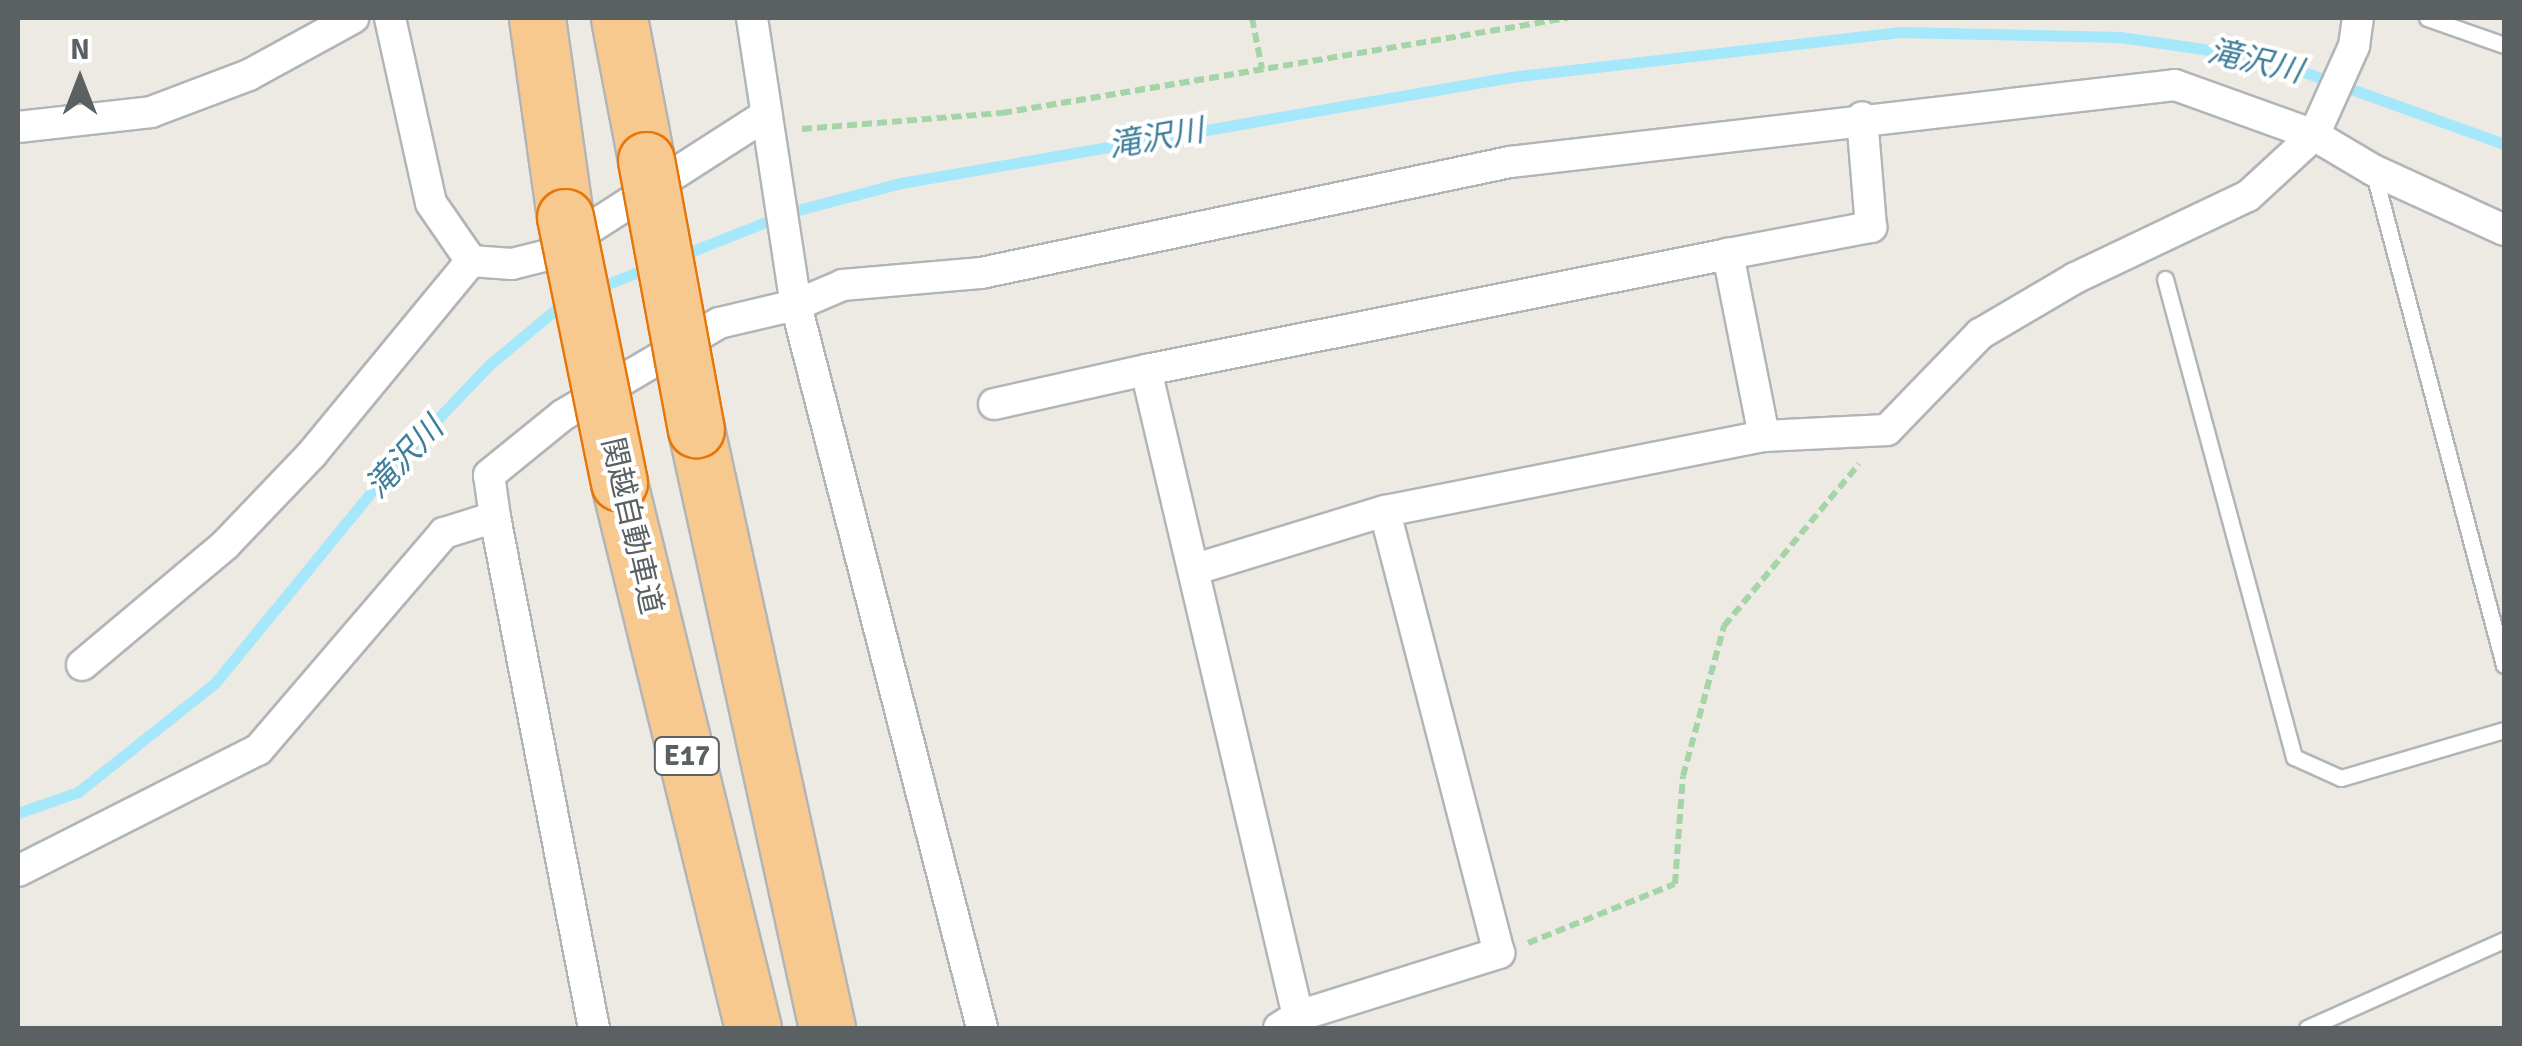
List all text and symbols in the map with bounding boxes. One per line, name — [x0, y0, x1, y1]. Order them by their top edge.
north arrow — [30, 30, 130, 130]
water label: 滝沢川 — [2204, 32, 2306, 92]
text: N — [70, 33, 90, 67]
water label: 滝沢川 — [1105, 112, 1207, 166]
water label: 滝沢川 — [358, 410, 452, 506]
street label: 関越自動車道 — [593, 434, 669, 618]
road number: E17 — [652, 733, 722, 779]

